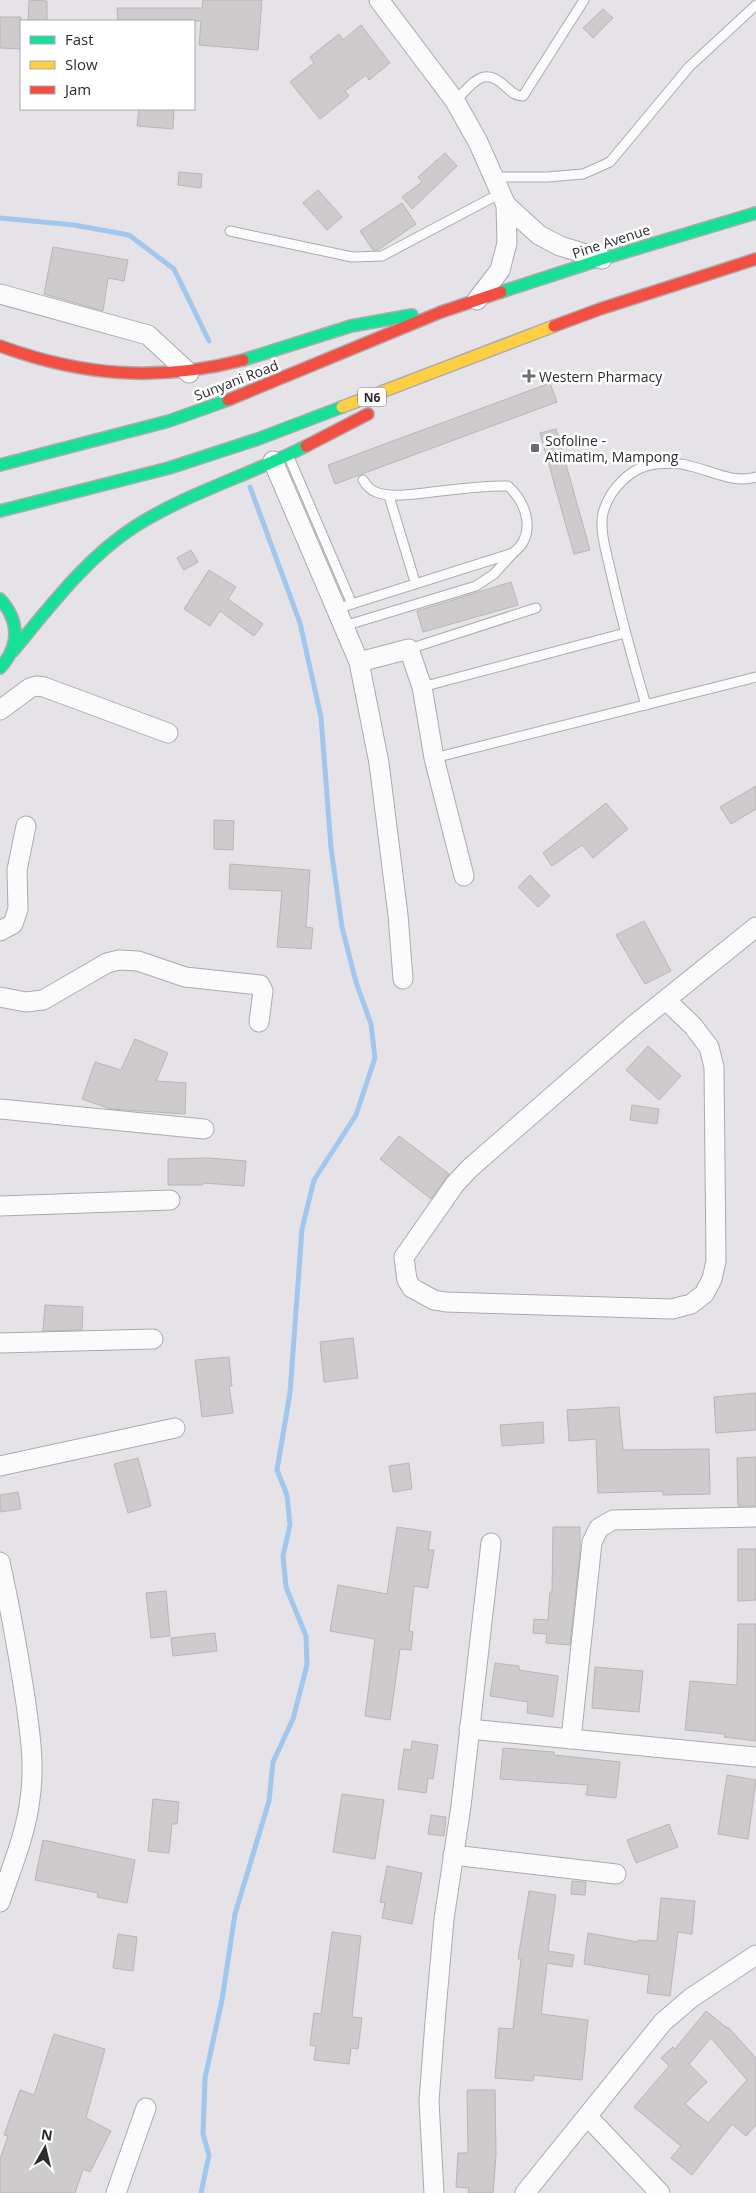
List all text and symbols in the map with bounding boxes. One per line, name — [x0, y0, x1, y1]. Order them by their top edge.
legend — [20, 20, 195, 110]
text: Fast — [65, 29, 94, 49]
text: Slow — [65, 54, 98, 74]
text: Jam — [63, 79, 91, 99]
street label: Pine Avenue — [570, 219, 652, 263]
street label: Sunyani Road — [191, 355, 281, 405]
place label: Western Pharmacy — [539, 367, 663, 386]
marker: Western Pharmacy — [523, 370, 535, 382]
road number: N6 — [358, 388, 386, 407]
place label: Sofoline - Atimatim, Mampong — [545, 431, 679, 466]
marker: Sofoline - Atimatim, Mampong — [529, 442, 541, 454]
north arrow — [20, 2123, 70, 2173]
text: N — [40, 2124, 54, 2145]

